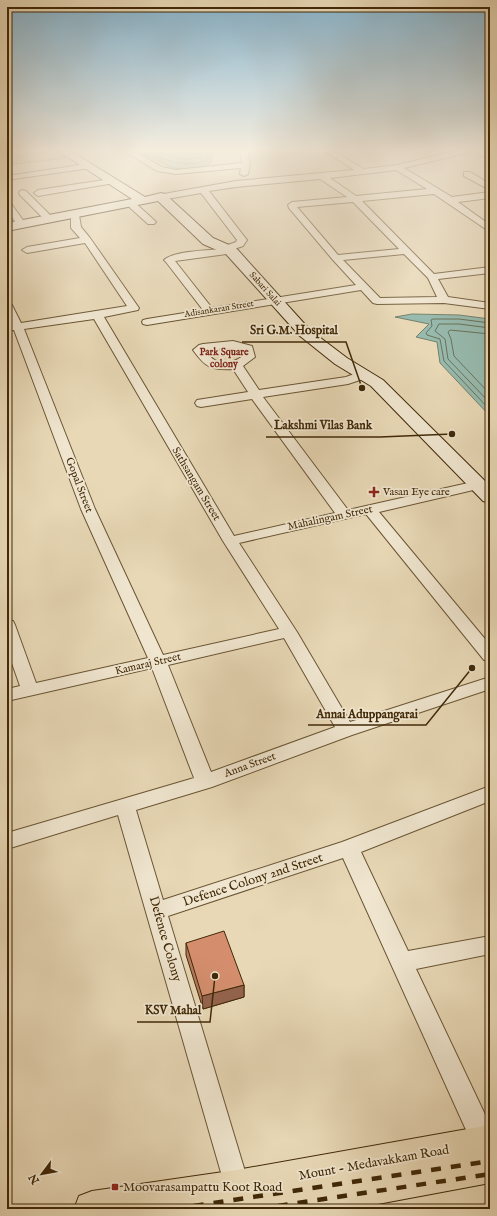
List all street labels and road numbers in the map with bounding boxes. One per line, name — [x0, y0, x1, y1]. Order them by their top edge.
street label: Sabari Salai — [247, 270, 284, 309]
street label: Adisankaran Street — [183, 298, 255, 320]
street label: Sathsangam Street — [169, 445, 224, 524]
street label: Gopal Street — [62, 455, 96, 515]
street label: Mahalingam Street — [286, 502, 374, 534]
street label: Kamaraj Street — [114, 650, 182, 678]
street label: Anna Street — [221, 749, 278, 781]
street label: Defence Colony 2nd Street — [181, 849, 326, 911]
street label: Defence Colony — [145, 894, 186, 984]
street label: Mount - Medavakkam Road — [297, 1141, 451, 1185]

